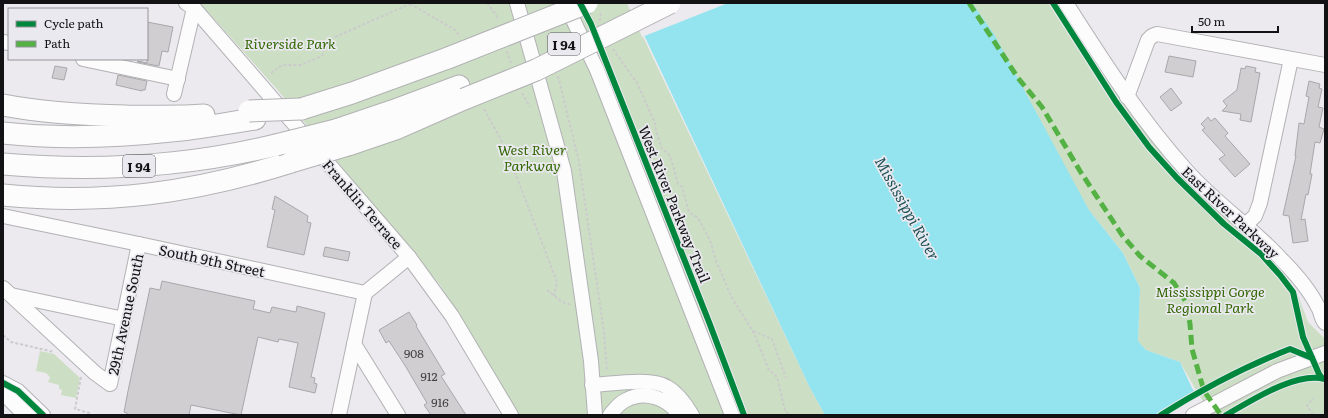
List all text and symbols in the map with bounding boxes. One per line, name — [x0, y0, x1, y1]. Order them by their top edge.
legend — [8, 8, 148, 60]
scale bar — [1192, 8, 1278, 34]
text: 50 m — [1198, 12, 1225, 30]
text: Cycle path — [44, 14, 104, 32]
park label: Riverside Park — [244, 33, 336, 53]
road number: I 94 — [548, 33, 580, 55]
text: Path — [44, 34, 70, 52]
street label: West River Parkway Trail — [634, 122, 716, 286]
park label: West River Parkway — [498, 139, 567, 175]
water label: Mississippi River — [870, 152, 946, 264]
road number: I 94 — [123, 155, 155, 177]
street label: Franklin Terrace — [318, 155, 408, 253]
street label: East River Parkway — [1178, 161, 1285, 263]
street label: South 9th Street — [157, 239, 267, 281]
street label: 29th Avenue South — [102, 251, 148, 377]
park label: Mississippi Gorge Regional Park — [1155, 281, 1265, 317]
house number: 908 — [404, 344, 424, 362]
house number: 912 — [420, 367, 438, 385]
house number: 916 — [431, 393, 449, 411]

